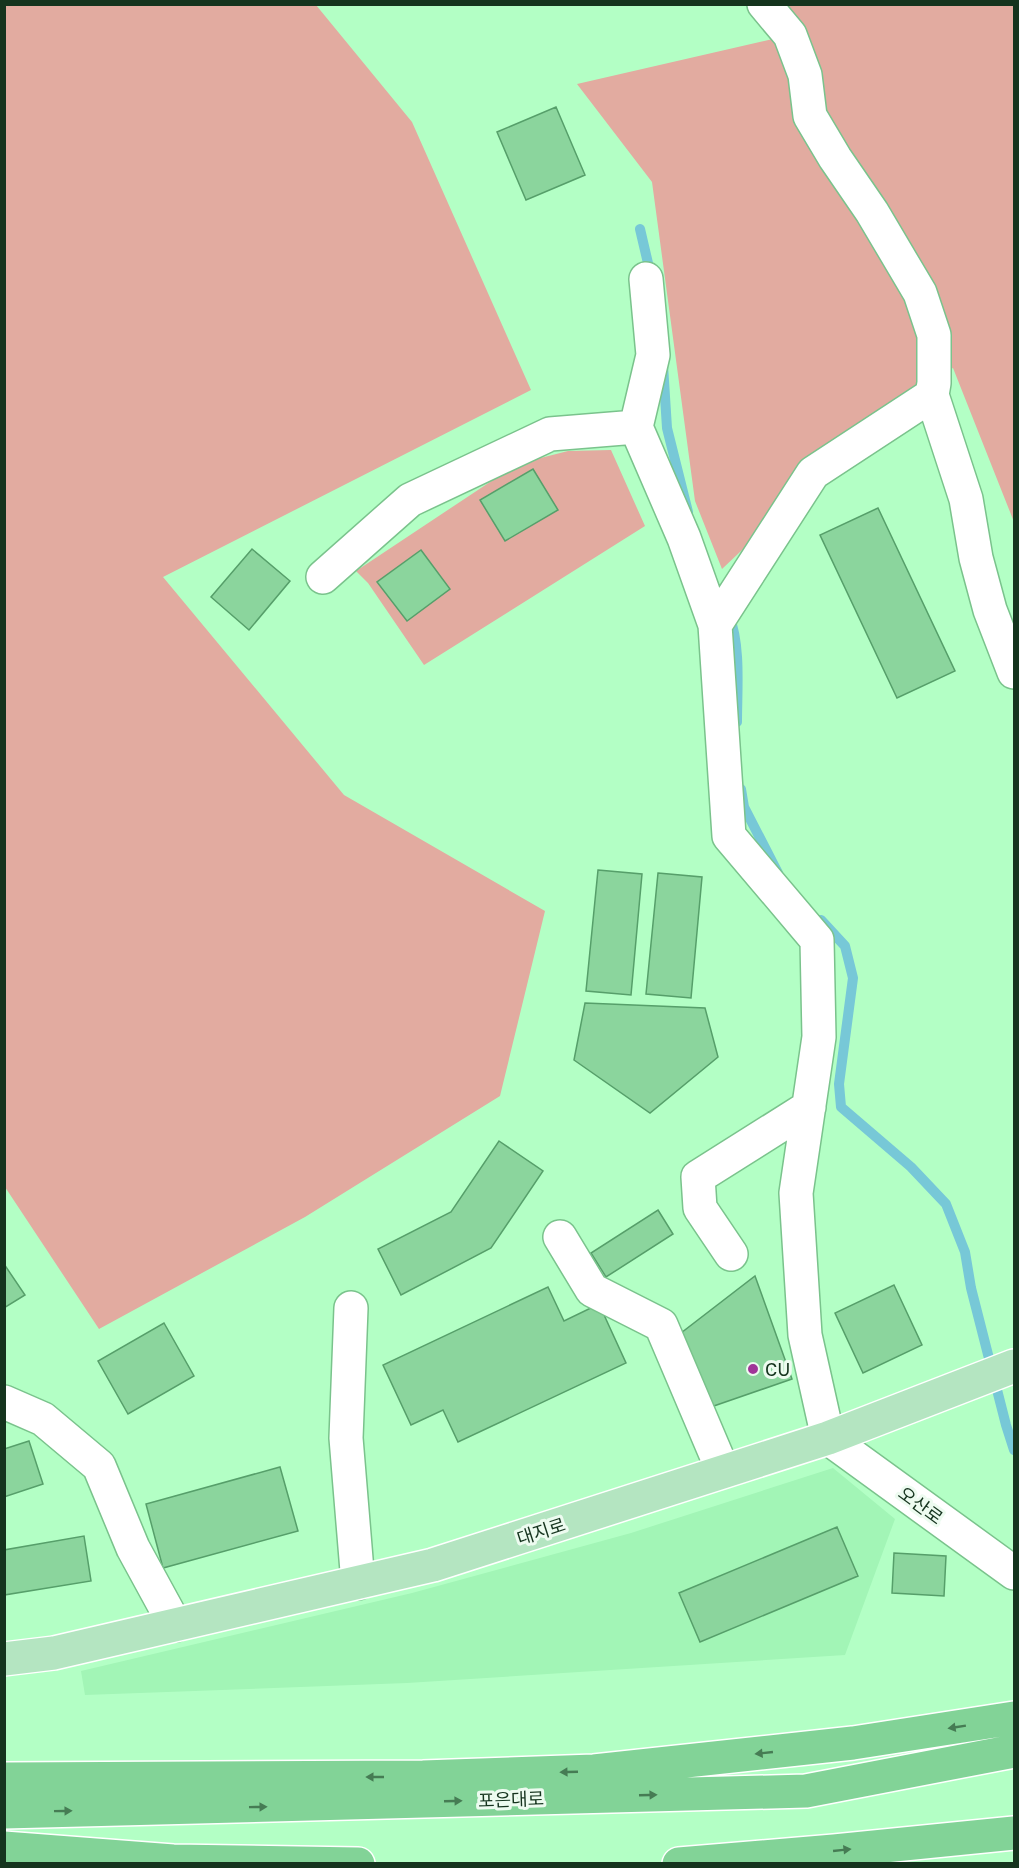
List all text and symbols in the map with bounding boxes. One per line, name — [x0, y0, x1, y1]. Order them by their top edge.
place label: CU — [765, 1358, 790, 1380]
marker: CU — [746, 1362, 760, 1376]
street label: 오산로 — [894, 1481, 948, 1529]
street label: 대지로 — [514, 1513, 568, 1549]
one-way arrow — [947, 1722, 966, 1731]
one-way arrow — [754, 1748, 773, 1758]
one-way arrow — [560, 1767, 579, 1776]
one-way arrow — [365, 1772, 384, 1782]
street label: 포은대로 — [478, 1787, 544, 1811]
one-way arrow — [638, 1791, 657, 1800]
one-way arrow — [443, 1797, 462, 1806]
one-way arrow — [248, 1802, 267, 1811]
one-way arrow — [53, 1807, 72, 1816]
one-way arrow — [833, 1845, 852, 1855]

